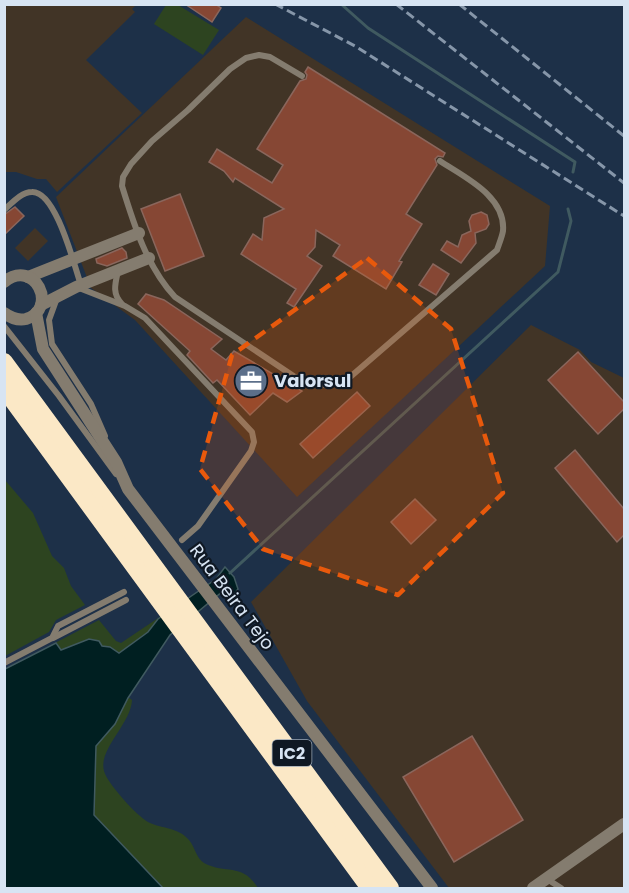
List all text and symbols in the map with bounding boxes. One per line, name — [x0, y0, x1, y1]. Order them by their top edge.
office icon: Valorsul — [233, 363, 269, 399]
place label: Valorsul — [274, 368, 351, 393]
street label: Rua Beira Tejo — [184, 539, 280, 655]
road number: IC2 — [272, 740, 312, 766]

